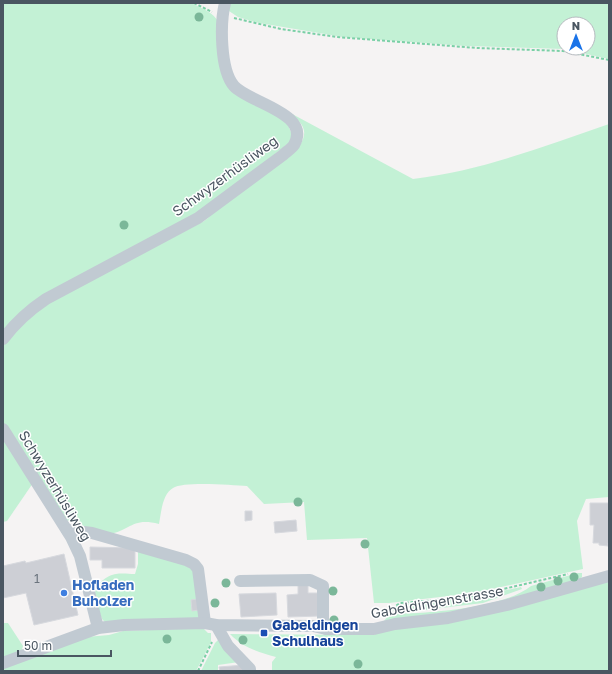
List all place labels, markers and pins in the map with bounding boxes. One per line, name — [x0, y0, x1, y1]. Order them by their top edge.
place label: Hofladen Buholzer — [72, 576, 134, 609]
marker: Hofladen Buholzer — [59, 588, 69, 598]
place label: Gabeldingen Schulhaus — [272, 616, 358, 649]
marker: Gabeldingen Schulhaus — [259, 628, 269, 638]

